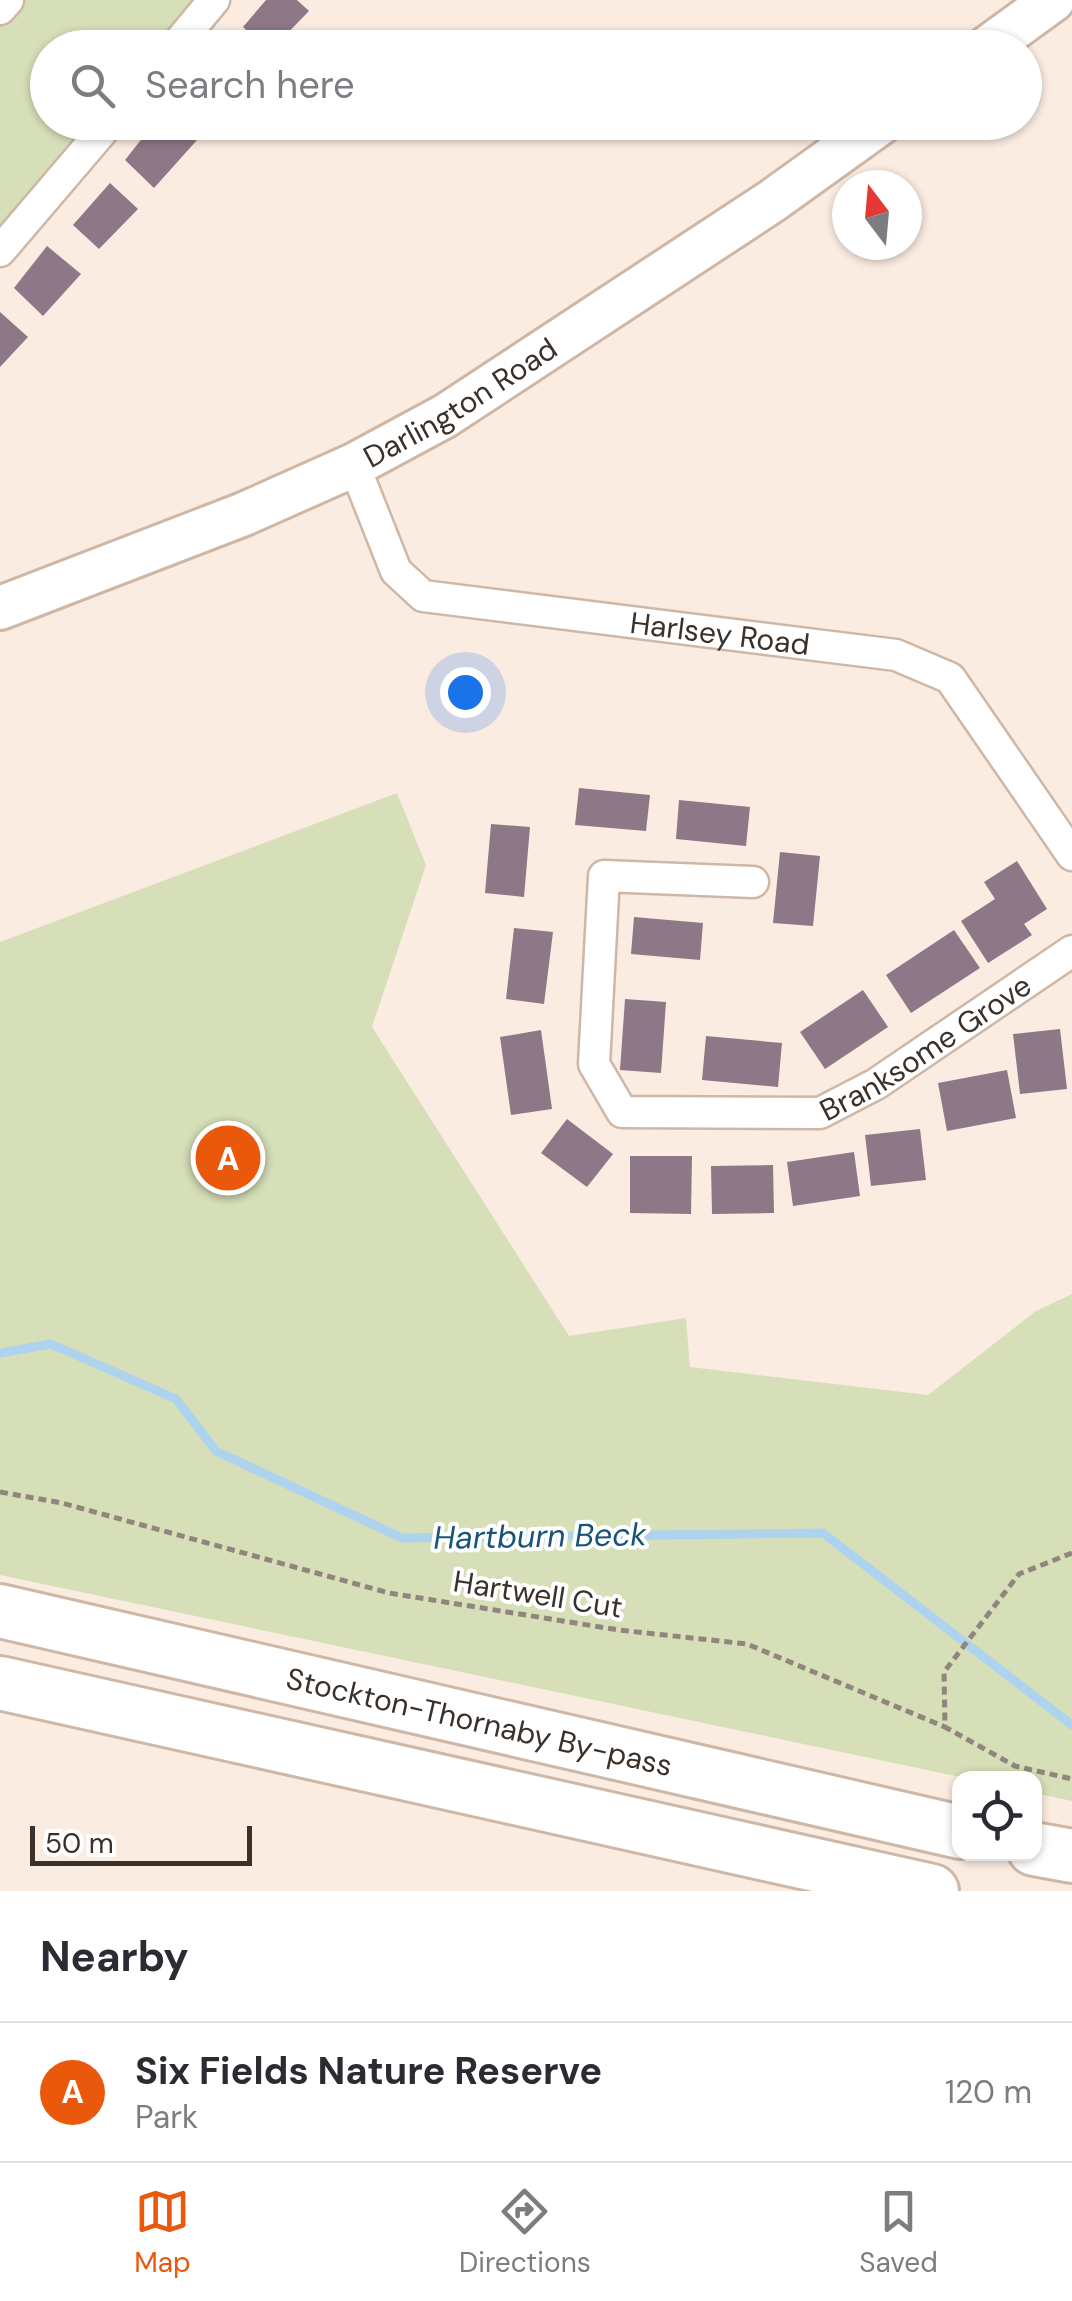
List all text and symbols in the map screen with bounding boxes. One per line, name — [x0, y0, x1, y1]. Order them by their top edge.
search box — [30, 30, 1042, 140]
icon: search — [65, 58, 120, 113]
text: Search here — [145, 60, 355, 110]
north arrow — [832, 170, 922, 260]
street label: Darlington Road — [356, 328, 564, 476]
street label: Harlsey Road — [628, 603, 812, 664]
your location — [440, 667, 491, 718]
street label: Branksome Grove — [813, 965, 1038, 1129]
pin: A — [196, 1120, 260, 1196]
water label: Hartburn Beck — [433, 1513, 648, 1559]
street label: Hartwell Cut — [451, 1561, 625, 1627]
street label: Stockton-Thornaby By-pass — [283, 1658, 676, 1785]
map controls — [952, 1771, 1042, 1861]
button: locate — [952, 1771, 1042, 1861]
scale bar — [30, 1821, 252, 1866]
text: 50 m — [45, 1825, 114, 1862]
text: Nearby — [40, 1929, 189, 1984]
text: Six Fields Nature Reserve — [135, 2046, 602, 2096]
text: A — [61, 2071, 84, 2113]
text: 120 m — [945, 2071, 1032, 2113]
text: Park — [135, 2096, 198, 2138]
tab: Map — [134, 2184, 191, 2281]
tab: Directions — [459, 2184, 591, 2281]
tab: Saved — [859, 2184, 938, 2281]

